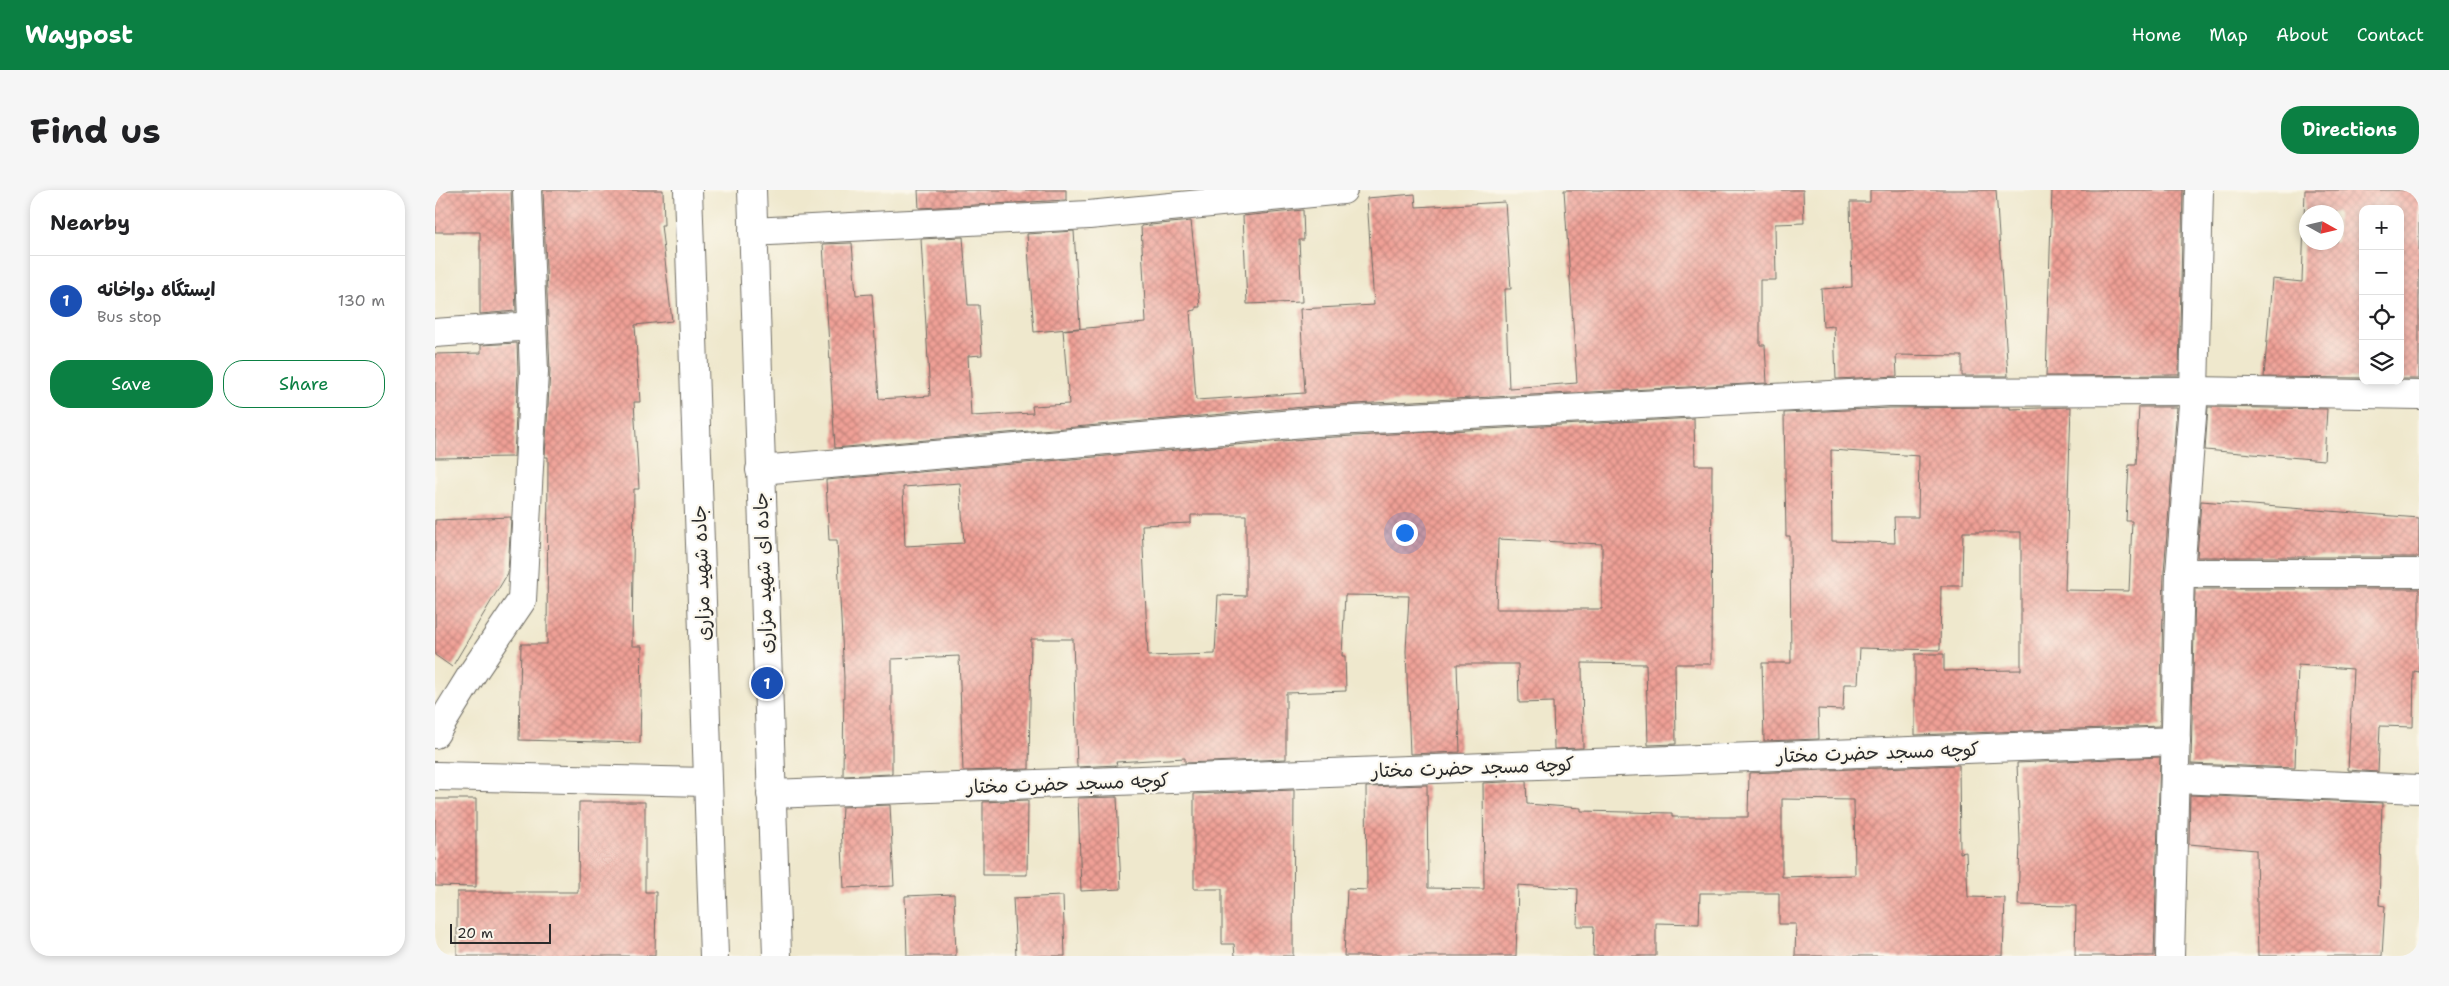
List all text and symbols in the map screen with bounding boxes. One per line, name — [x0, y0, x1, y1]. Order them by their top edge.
text: Waypost — [25, 19, 133, 51]
text: Home — [2132, 23, 2181, 47]
text: Map — [2209, 23, 2248, 47]
text: About — [2276, 23, 2329, 47]
text: Contact — [2357, 23, 2424, 47]
button: Directions — [2281, 106, 2419, 154]
text: Find us — [30, 107, 161, 154]
north arrow — [2299, 205, 2344, 250]
map controls — [2359, 205, 2404, 385]
button: + — [2359, 205, 2404, 250]
text: Nearby — [50, 209, 130, 237]
button: − — [2359, 250, 2404, 295]
text: ایستگاه دواخانه — [97, 277, 215, 302]
text: 1 — [62, 290, 70, 311]
text: 130 m — [338, 290, 385, 311]
button: locate — [2359, 295, 2404, 340]
text: Bus stop — [97, 306, 162, 327]
button: layers — [2359, 340, 2404, 385]
button: Save — [50, 360, 213, 408]
button: Share — [223, 360, 385, 408]
street label: جاده ای شهید مزاری — [748, 492, 779, 654]
street label: جاده شهید مزاری — [687, 504, 716, 641]
your location — [1392, 520, 1418, 546]
pin: 1 — [751, 664, 783, 702]
street label: کوچه مسجد حضرت مختار — [1774, 736, 1980, 769]
street label: کوچه مسجد حضرت مختار — [1369, 751, 1575, 784]
street label: کوچه مسجد حضرت مختار — [964, 767, 1170, 800]
scale bar — [450, 921, 551, 944]
text: 20 m — [457, 924, 493, 942]

